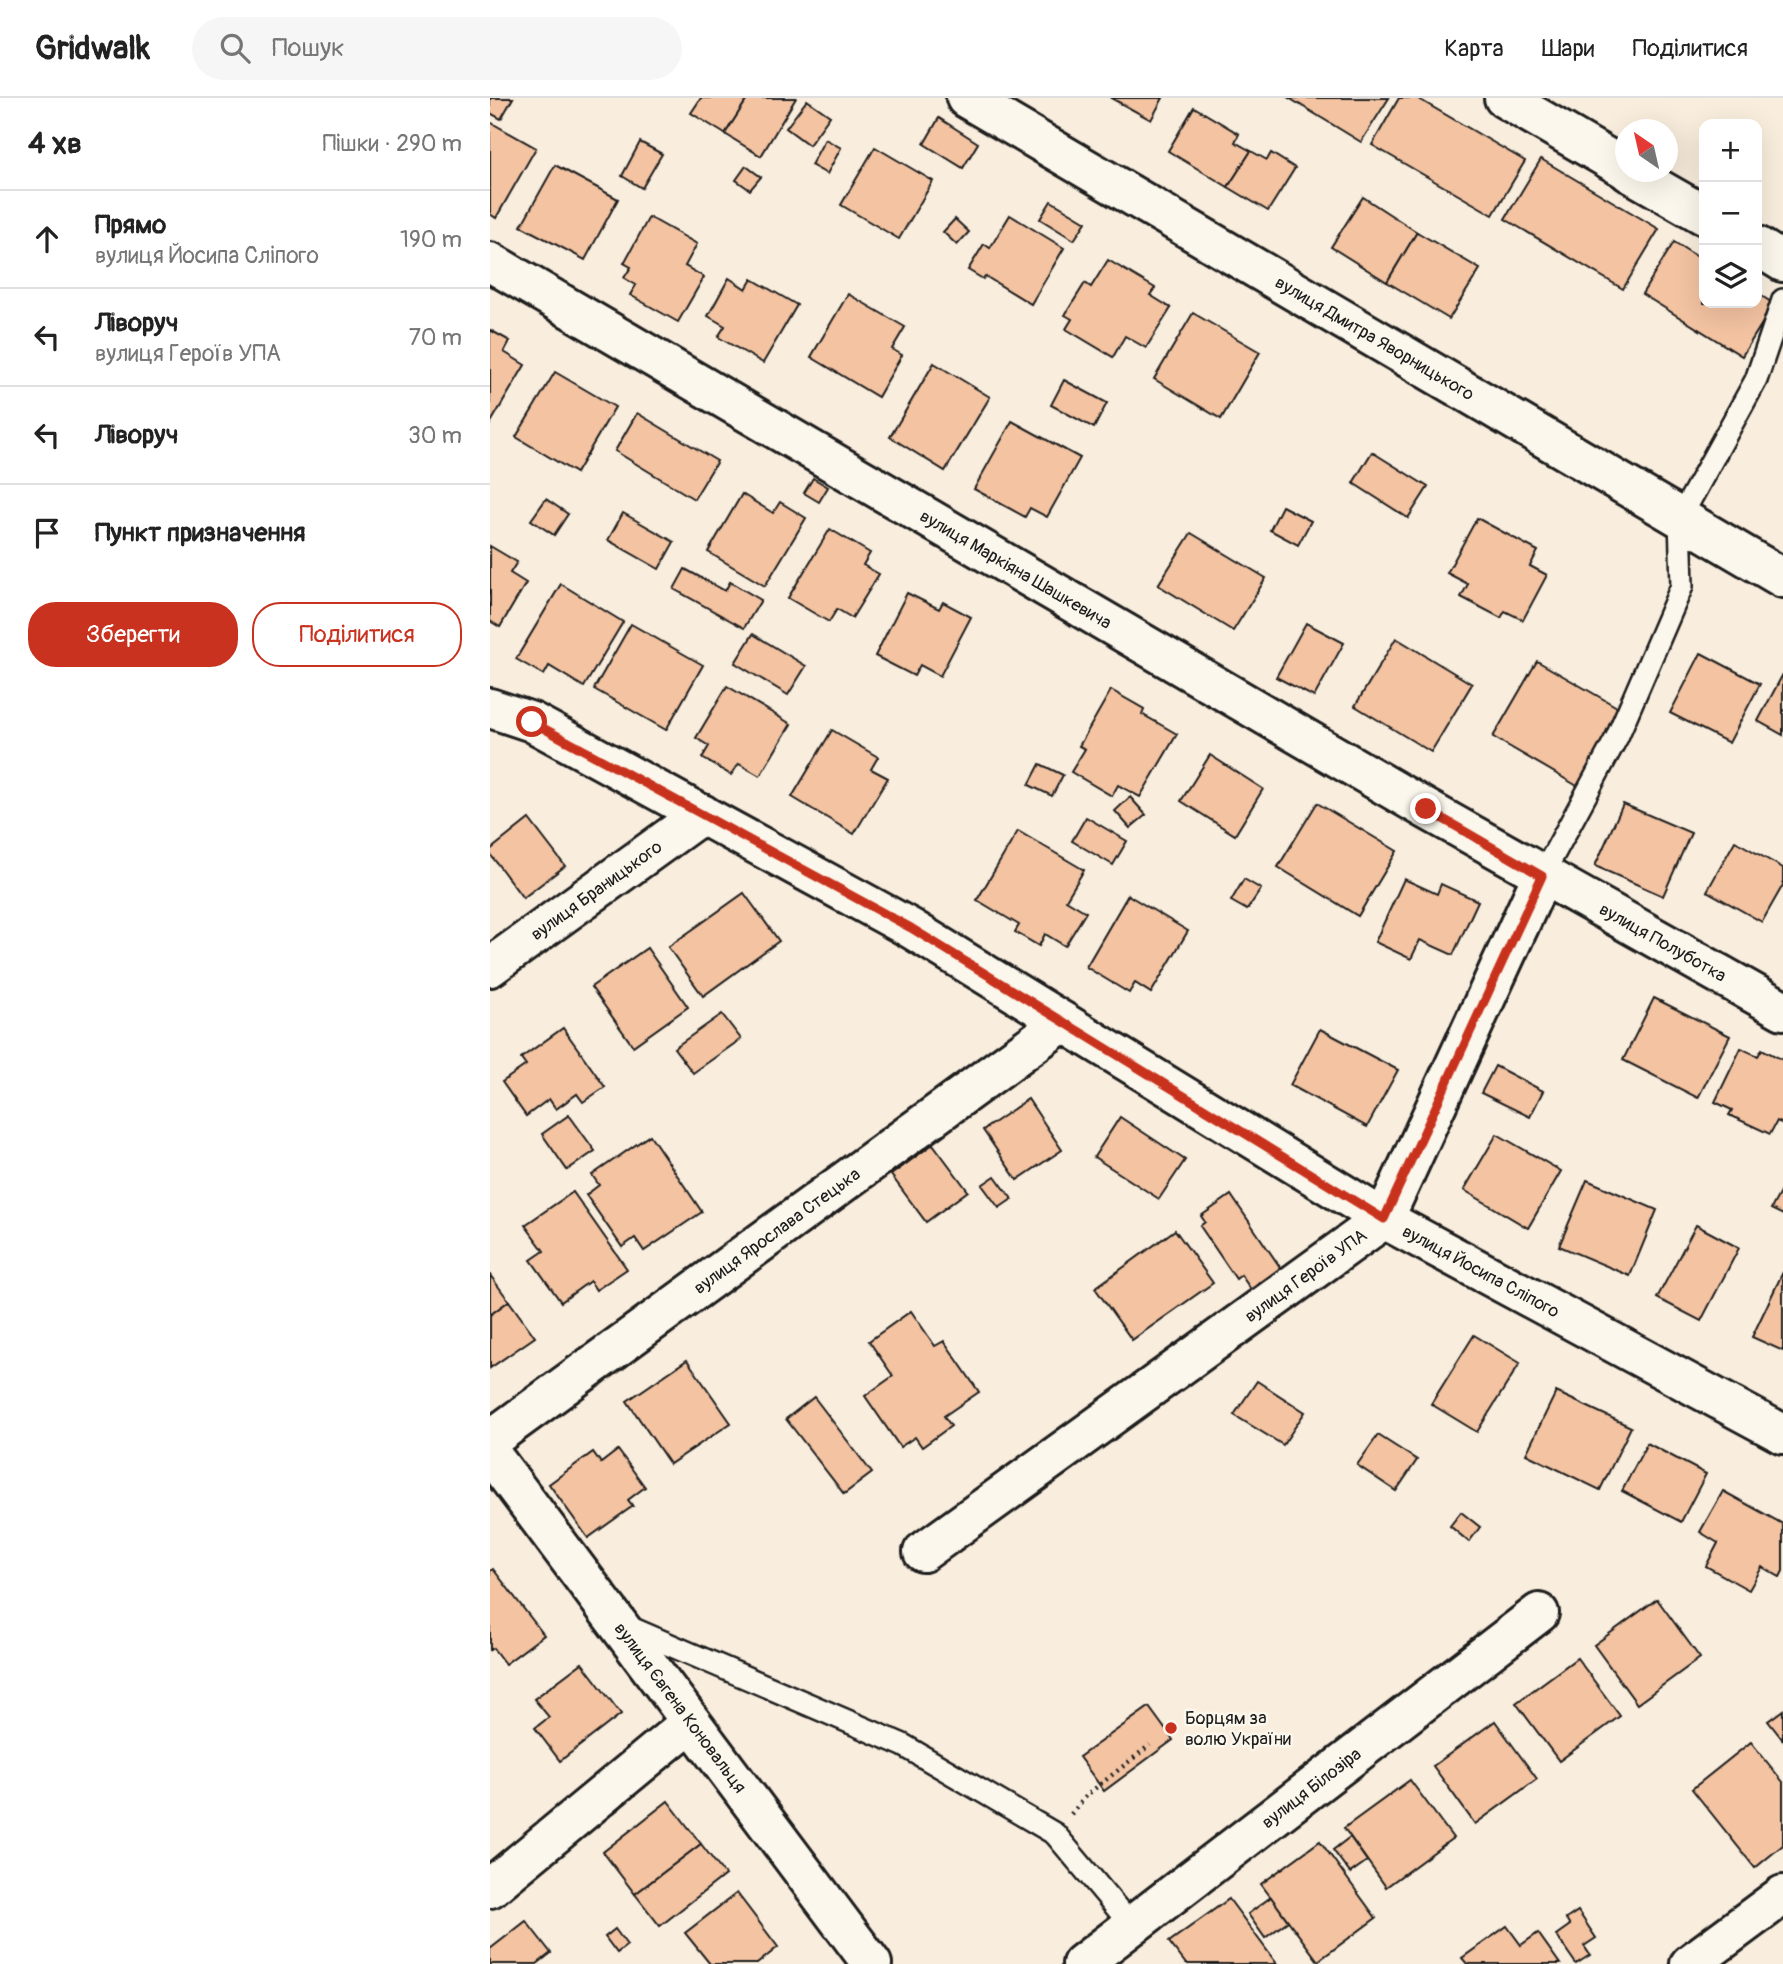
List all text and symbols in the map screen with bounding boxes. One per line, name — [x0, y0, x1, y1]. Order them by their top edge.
search box — [192, 17, 682, 80]
text: Gridwalk — [35, 28, 150, 69]
icon: search — [216, 29, 254, 67]
text: Пошук — [272, 32, 344, 64]
text: Карта — [1444, 34, 1504, 63]
text: Шари — [1542, 34, 1595, 63]
text: Поділитися — [1633, 34, 1748, 63]
north arrow — [1615, 119, 1678, 182]
map controls — [1699, 119, 1762, 308]
button: + — [1699, 119, 1762, 182]
text: 4 хв — [28, 125, 82, 162]
text: Пішки · 290 m — [322, 129, 462, 158]
button: − — [1699, 182, 1762, 245]
text: Прямо — [95, 209, 166, 241]
icon: ahead — [28, 220, 66, 258]
text: 190 m — [400, 225, 462, 254]
text: вулиця Йосипа Сліпого — [95, 241, 319, 270]
button: layers — [1699, 245, 1762, 308]
street label: вулиця Дмитра Яворницького — [1271, 271, 1479, 406]
text: Ліворуч — [95, 307, 179, 339]
icon: left — [28, 318, 66, 356]
text: 70 m — [409, 323, 462, 352]
text: вулиця Героїв УПА — [95, 339, 281, 368]
icon: left — [28, 416, 66, 454]
text: Ліворуч — [95, 419, 179, 451]
text: 30 m — [408, 421, 462, 450]
street label: вулиця Маркіяна Шашкевича — [916, 504, 1116, 634]
icon: arrive — [28, 514, 66, 552]
text: Пункт призначення — [95, 517, 306, 549]
button: Зберегти — [28, 602, 238, 667]
button: Поділитися — [252, 602, 462, 667]
route start — [516, 706, 547, 737]
route end — [1410, 793, 1441, 824]
street label: вулиця Браницького — [526, 835, 667, 946]
street label: вулиця Полуботка — [1595, 898, 1730, 987]
street label: вулиця Ярослава Стецька — [689, 1162, 865, 1299]
street label: вулиця Йосипа Сліпого — [1398, 1220, 1564, 1323]
street label: вулиця Героїв УПА — [1240, 1223, 1372, 1328]
street label: вулиця Євгена Коновальця — [609, 1618, 752, 1798]
place label: Борцям за волю України — [1185, 1707, 1291, 1751]
marker: Борцям за волю України — [1163, 1720, 1179, 1736]
street label: вулиця Білозіра — [1257, 1742, 1366, 1834]

